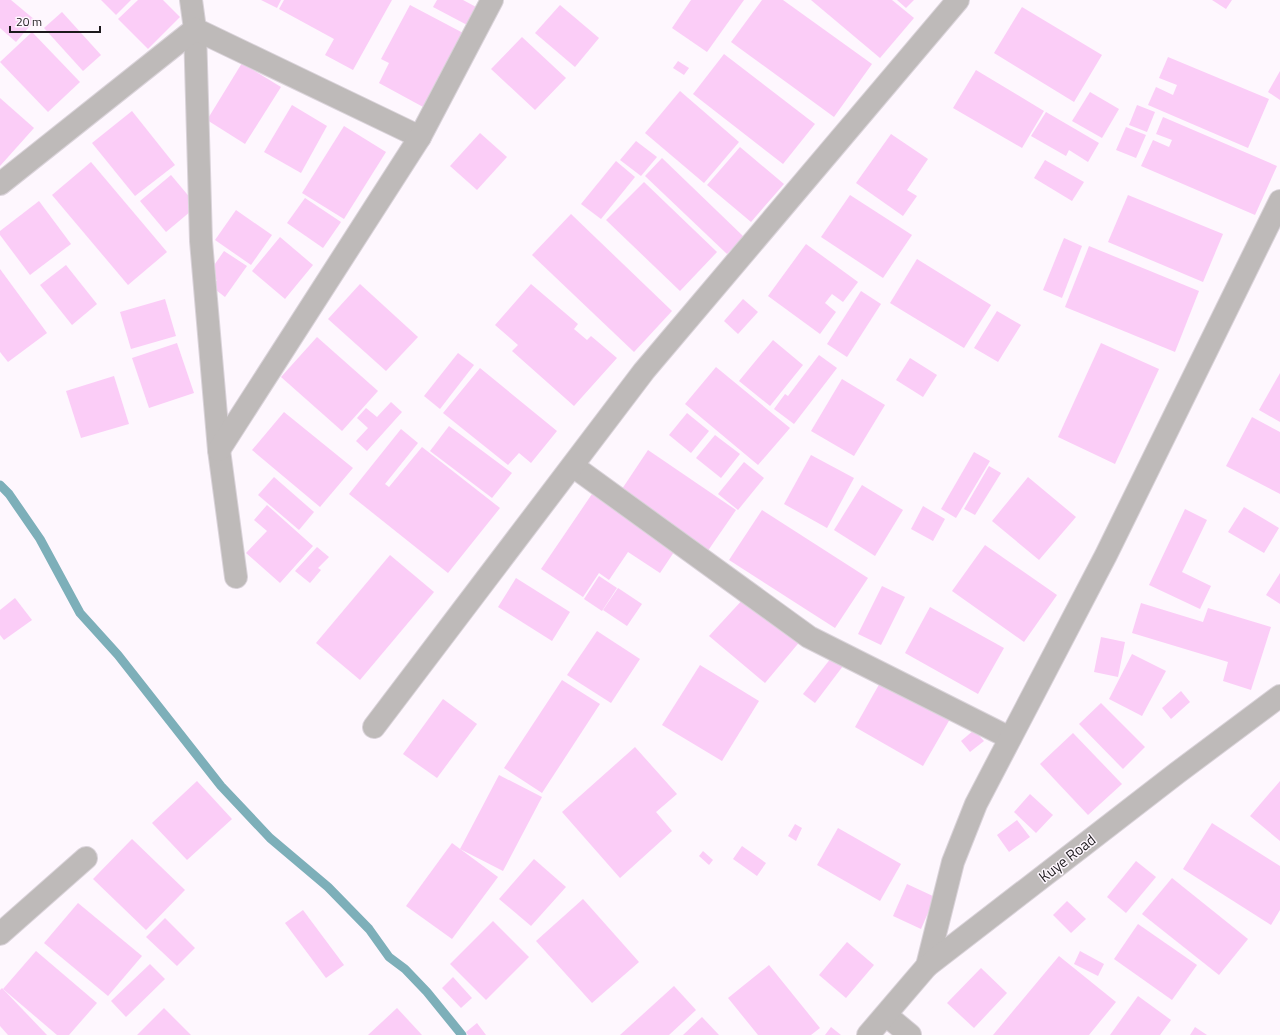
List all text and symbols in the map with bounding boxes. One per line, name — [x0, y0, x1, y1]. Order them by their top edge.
scale bar — [10, 8, 100, 34]
text: 20 m — [16, 12, 42, 31]
street label: Kuye Road — [1034, 828, 1100, 888]

